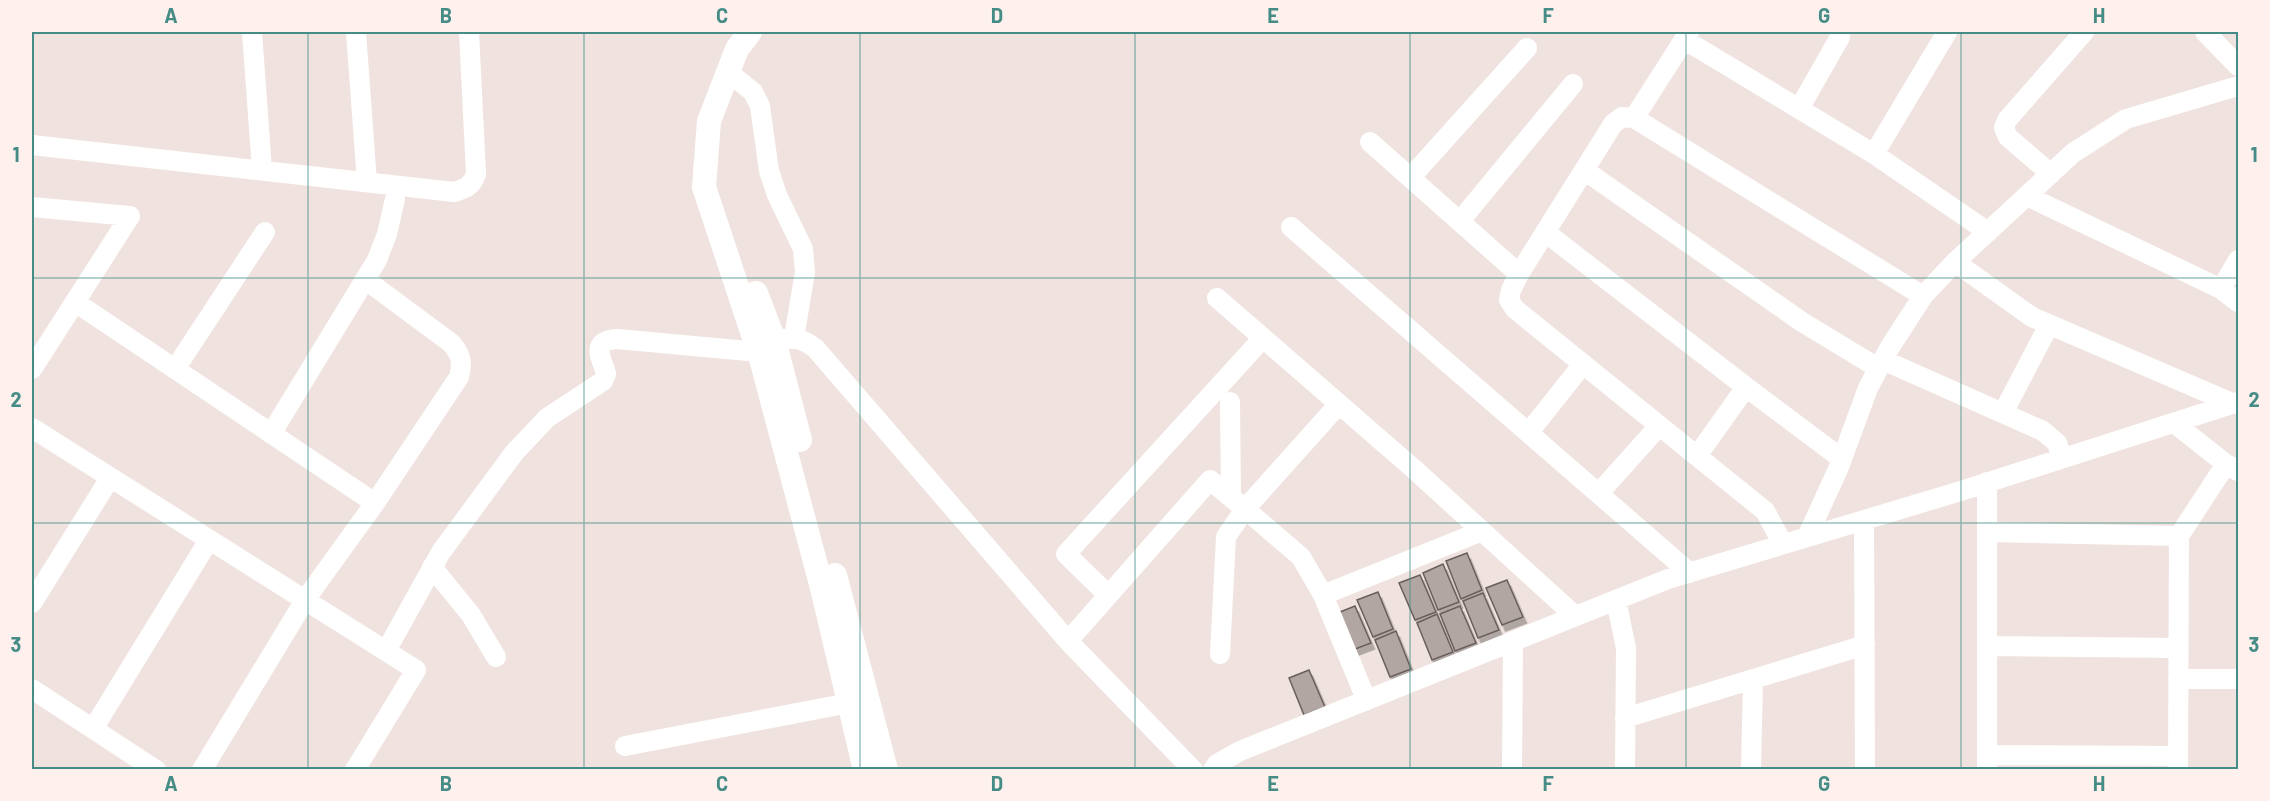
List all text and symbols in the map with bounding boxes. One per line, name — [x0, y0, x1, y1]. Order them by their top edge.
text: A — [164, 3, 178, 27]
text: B — [440, 3, 452, 27]
text: C — [716, 3, 728, 27]
text: D — [991, 3, 1003, 27]
text: E — [1267, 3, 1279, 27]
text: F — [1542, 3, 1554, 27]
text: G — [1818, 3, 1830, 27]
text: H — [2093, 3, 2105, 27]
text: 1 — [12, 142, 20, 166]
text: 1 — [2250, 142, 2258, 166]
text: 2 — [10, 387, 22, 411]
text: 2 — [2248, 387, 2260, 411]
text: 3 — [11, 632, 21, 656]
text: 3 — [2249, 632, 2259, 656]
text: A — [164, 771, 178, 795]
text: B — [440, 771, 452, 795]
text: C — [716, 771, 728, 795]
text: D — [991, 771, 1003, 795]
text: E — [1267, 771, 1279, 795]
text: F — [1542, 771, 1554, 795]
text: G — [1818, 771, 1830, 795]
text: H — [2093, 771, 2105, 795]

